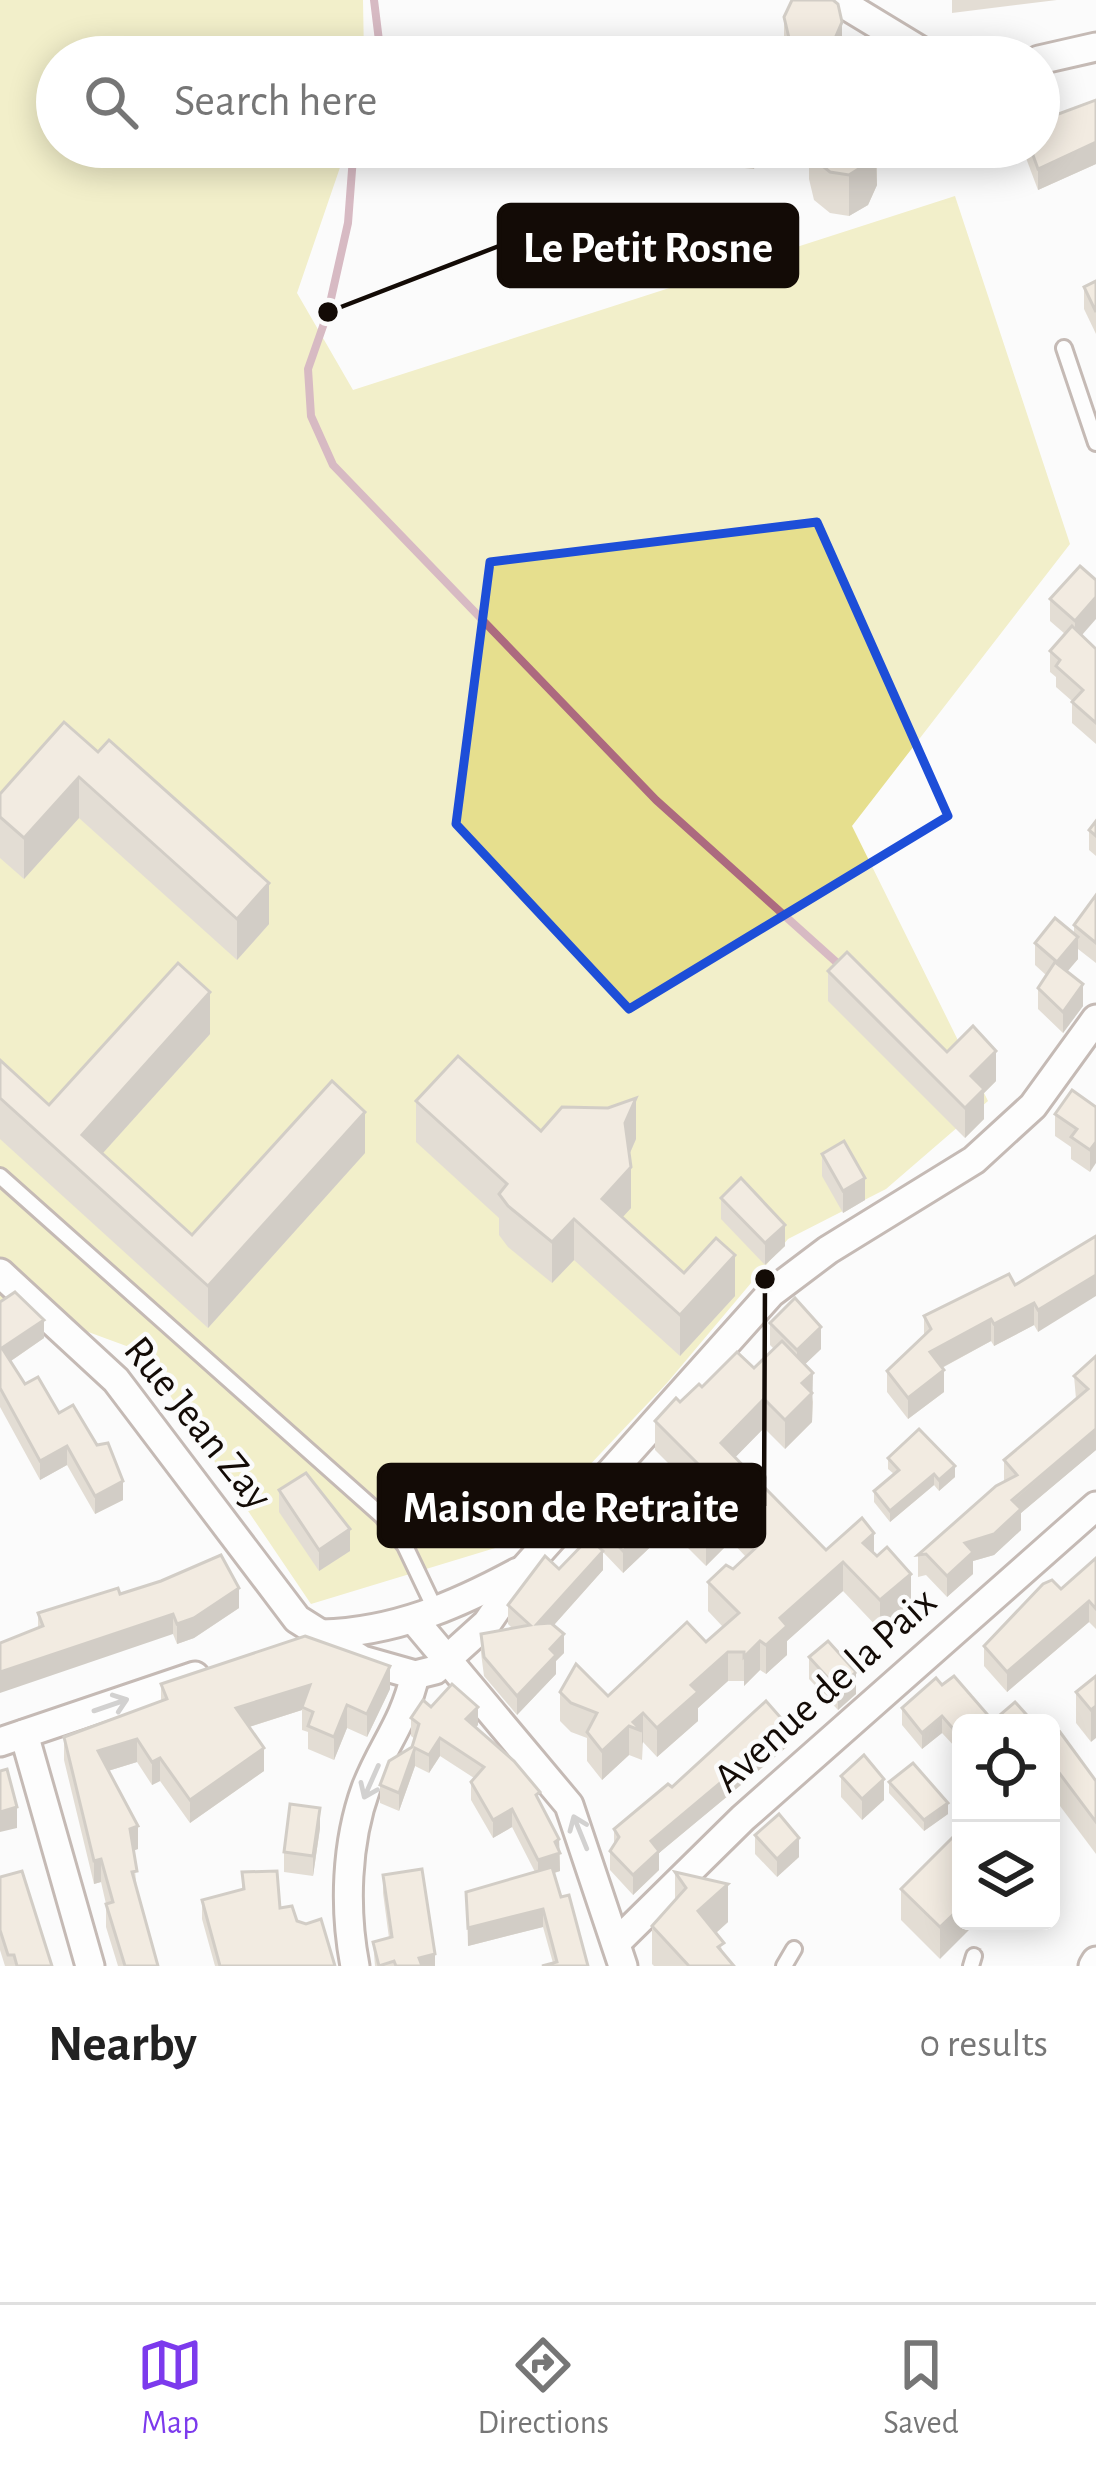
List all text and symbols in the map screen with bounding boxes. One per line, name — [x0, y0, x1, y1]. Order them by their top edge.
search box — [36, 36, 1060, 168]
icon: search — [78, 69, 144, 135]
text: Search here — [174, 79, 377, 124]
callout: Le Petit Rosne — [499, 205, 797, 286]
text: Le Petit Rosne — [523, 226, 773, 271]
street label: Rue Jean Zay — [116, 1329, 280, 1517]
callout: Maison de Retraite — [379, 1465, 764, 1546]
text: Maison de Retraite — [403, 1486, 739, 1531]
street label: Avenue de la Paix — [706, 1580, 944, 1800]
one-way arrow — [92, 1693, 129, 1714]
map controls — [952, 1714, 1060, 1930]
button: locate — [952, 1714, 1060, 1822]
one-way arrow — [359, 1763, 381, 1799]
one-way arrow — [568, 1814, 589, 1851]
button: layers — [952, 1822, 1060, 1930]
text: Nearby — [48, 2019, 197, 2070]
text: 0 results — [920, 2025, 1048, 2064]
tab: Map — [137, 2332, 203, 2444]
tab: Directions — [477, 2332, 609, 2444]
tab: Saved — [883, 2332, 959, 2444]

